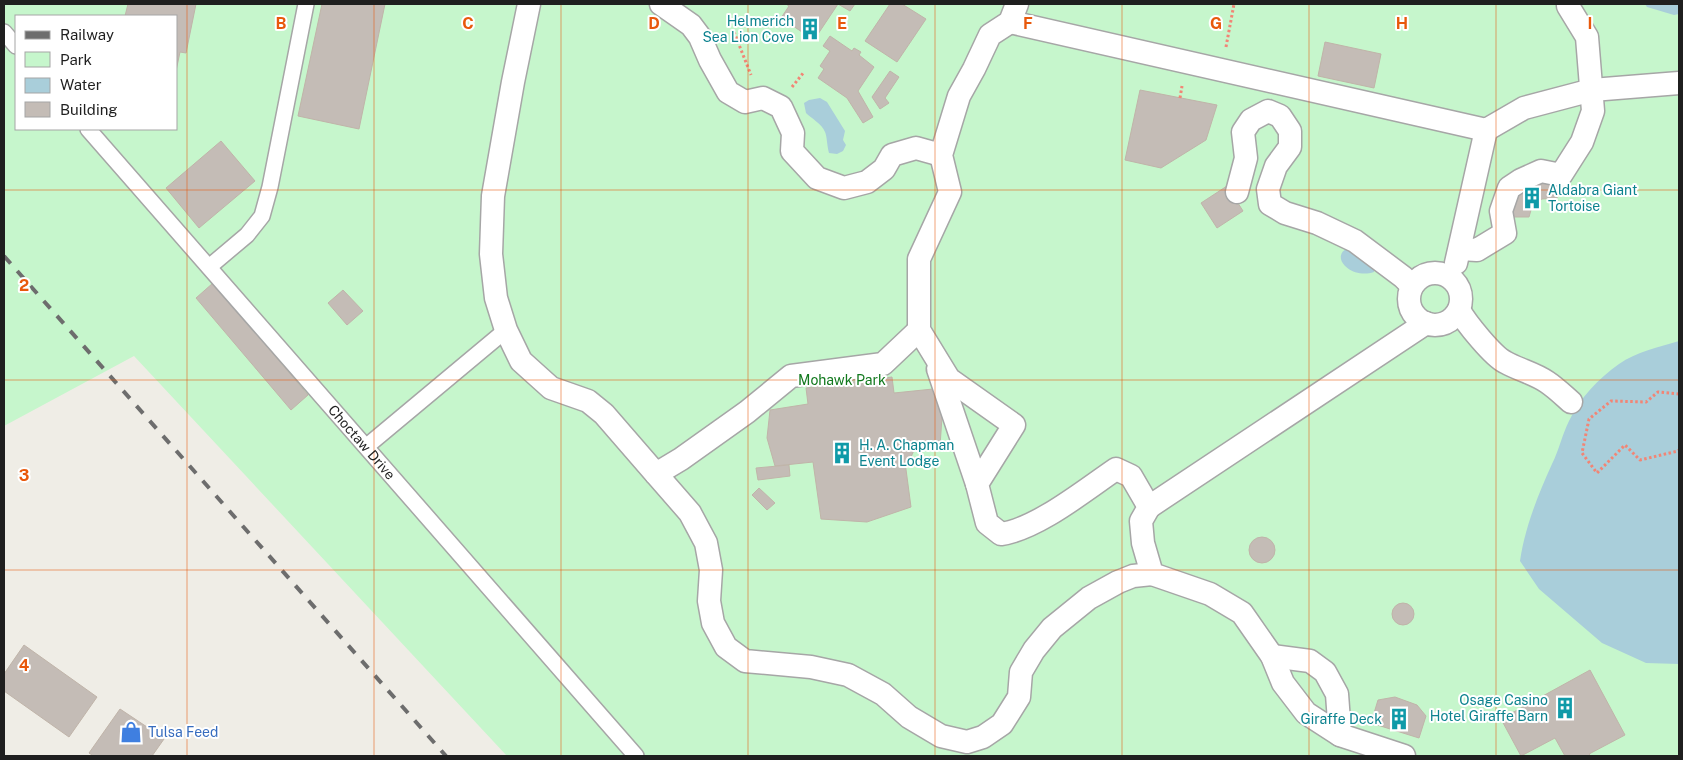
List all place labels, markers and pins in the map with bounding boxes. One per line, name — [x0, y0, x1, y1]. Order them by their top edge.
place label: Helmerich Sea Lion Cove — [702, 13, 794, 45]
building icon: Helmerich Sea Lion Cove — [797, 16, 823, 42]
place label: Aldabra Giant Tortoise — [1548, 182, 1637, 214]
building icon: Aldabra Giant Tortoise — [1519, 185, 1545, 211]
place label: H. A. Chapman Event Lodge — [859, 437, 954, 469]
building icon: H. A. Chapman Event Lodge — [829, 440, 855, 466]
place label: Osage Casino Hotel Giraffe Barn — [1430, 692, 1548, 724]
building icon: Osage Casino Hotel Giraffe Barn — [1552, 695, 1578, 721]
building icon: Giraffe Deck — [1386, 706, 1412, 732]
place label: Giraffe Deck — [1301, 711, 1382, 727]
shop icon: Tulsa Feed — [118, 719, 144, 745]
place label: Tulsa Feed — [148, 724, 218, 740]

